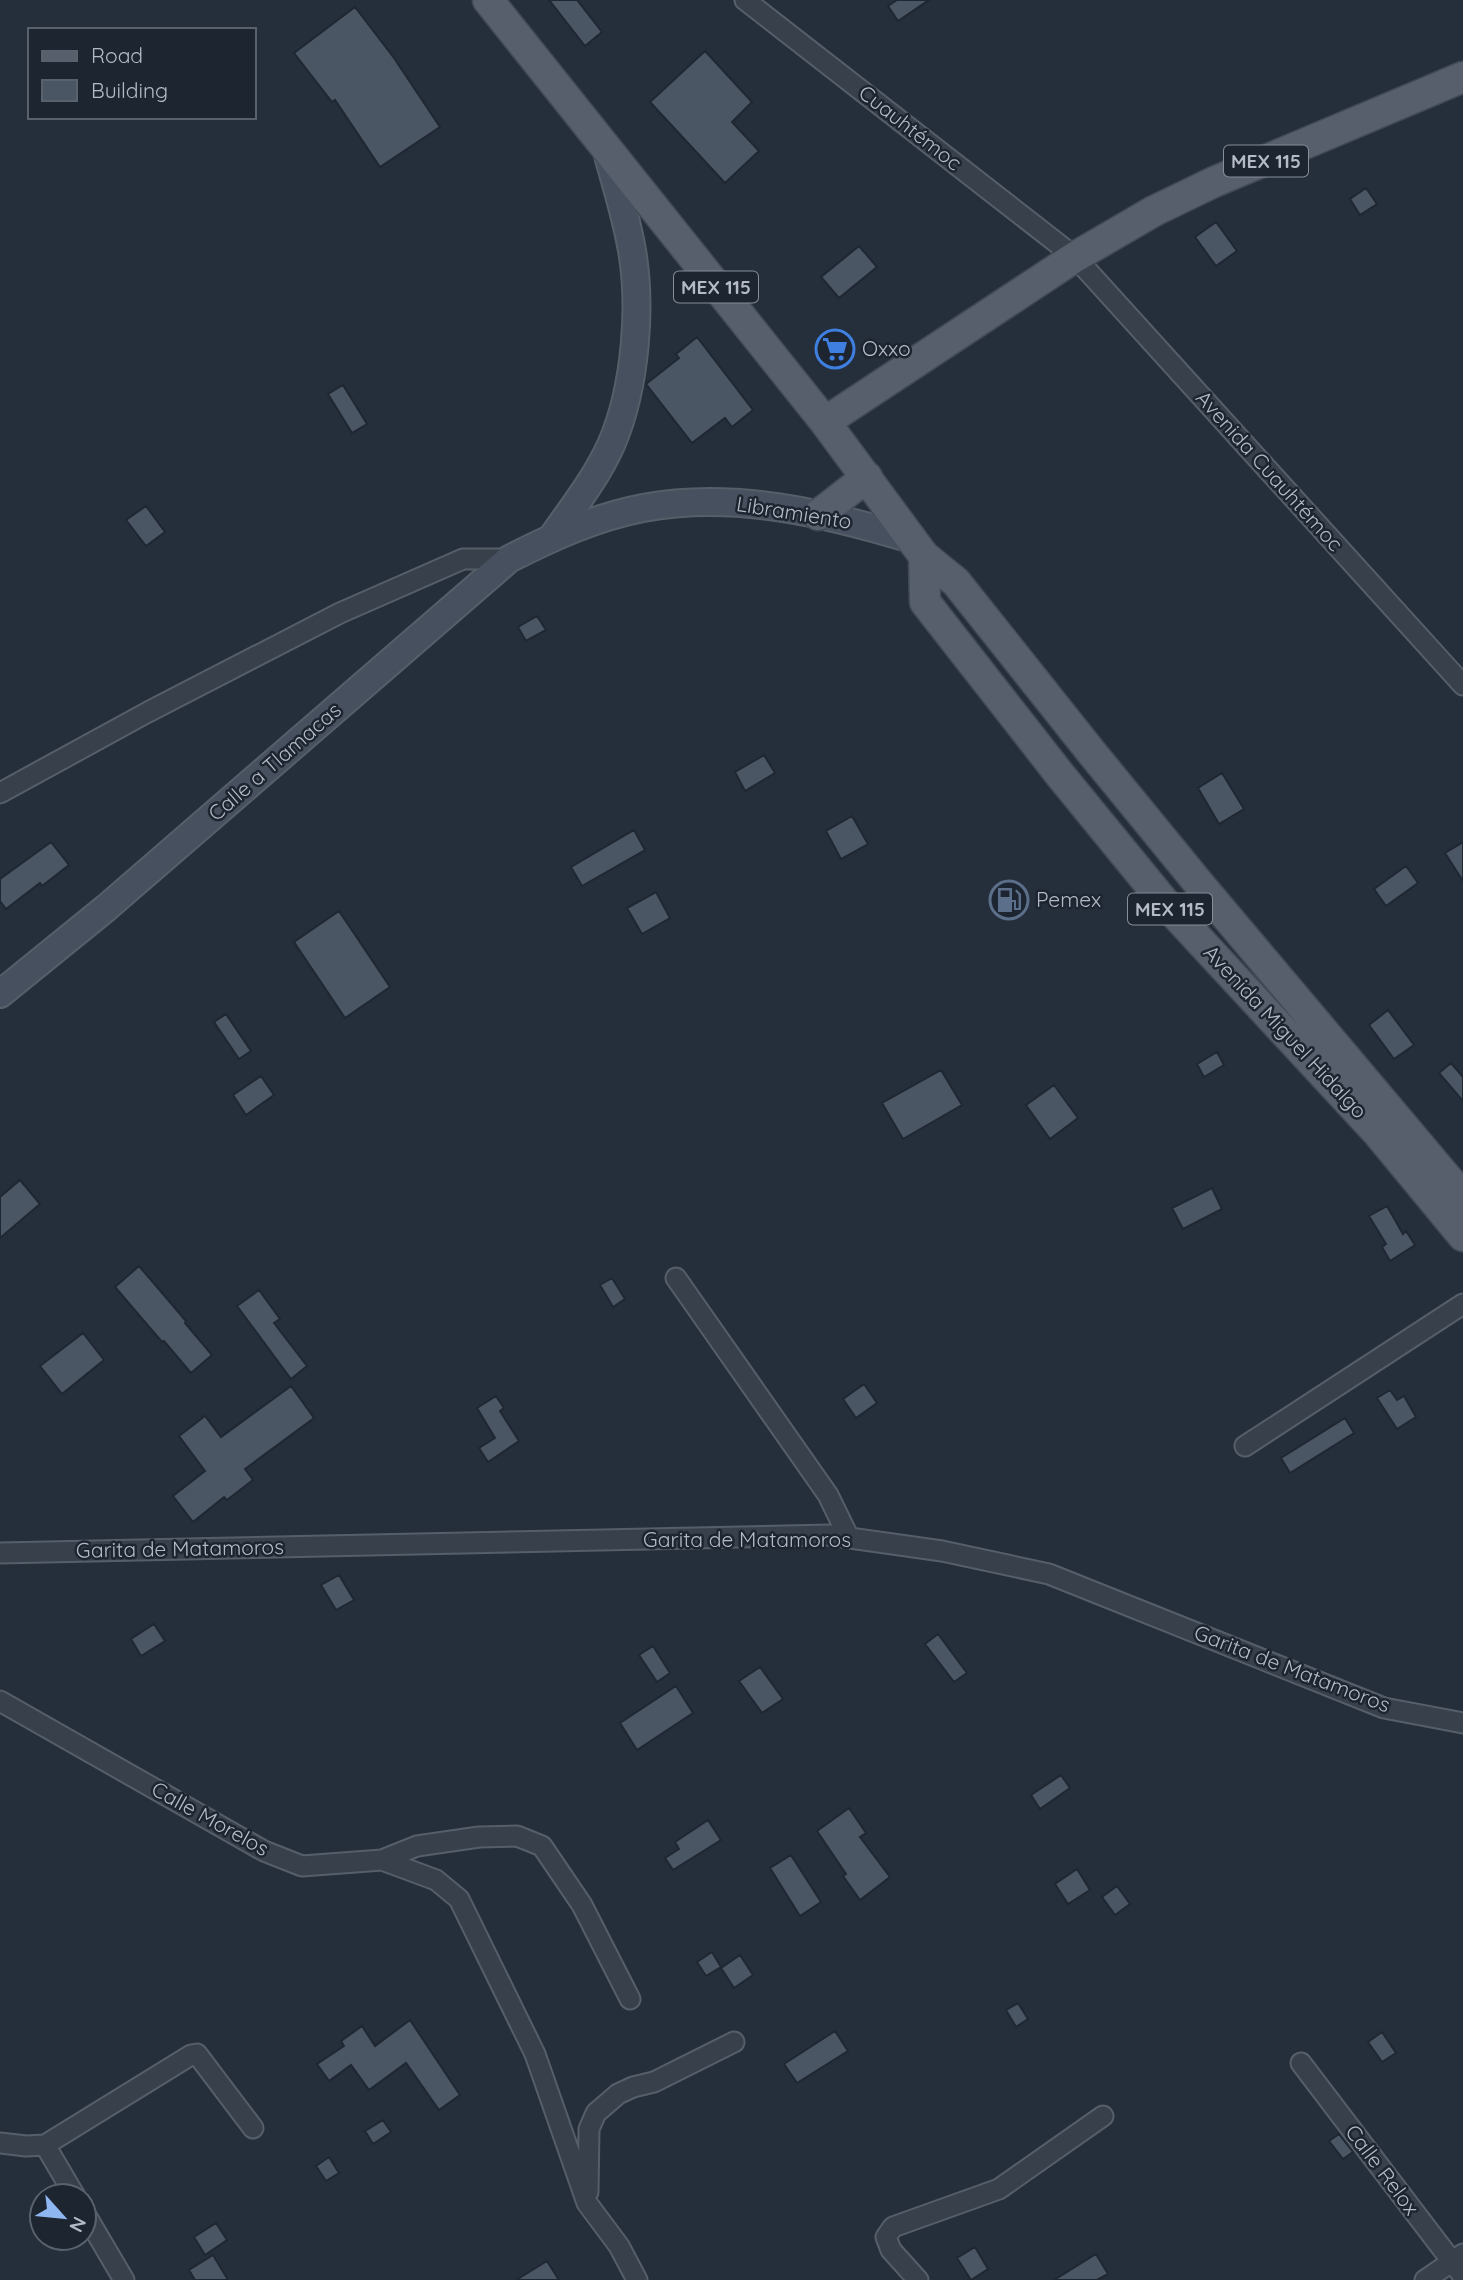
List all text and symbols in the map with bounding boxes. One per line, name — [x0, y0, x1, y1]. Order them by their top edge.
legend — [28, 28, 256, 119]
text: Road — [91, 42, 143, 68]
text: Building — [91, 77, 168, 103]
street label: Cuauhtémoc — [854, 79, 967, 176]
road number: MEX 115 — [1224, 146, 1308, 176]
road number: MEX 115 — [674, 272, 758, 302]
supermarket icon: Oxxo — [814, 328, 856, 370]
place label: Oxxo — [862, 335, 911, 361]
street label: Avenida Cuauhtémoc — [1191, 385, 1349, 556]
street label: Libramiento — [735, 490, 854, 534]
street label: Calle a Tlamacas — [203, 696, 346, 826]
fuel station icon: Pemex — [988, 879, 1030, 921]
place label: Pemex — [1036, 886, 1101, 912]
road number: MEX 115 — [1128, 894, 1212, 925]
street label: Avenida Miguel Hidalgo — [1199, 939, 1373, 1124]
street label: Garita de Matamoros — [643, 1526, 851, 1552]
street label: Garita de Matamoros — [76, 1533, 284, 1563]
street label: Garita de Matamoros — [1191, 1619, 1394, 1717]
street label: Calle Morelos — [147, 1775, 274, 1861]
street label: Calle Relox — [1340, 2119, 1425, 2220]
north arrow — [28, 2182, 98, 2252]
text: N — [64, 2213, 92, 2236]

